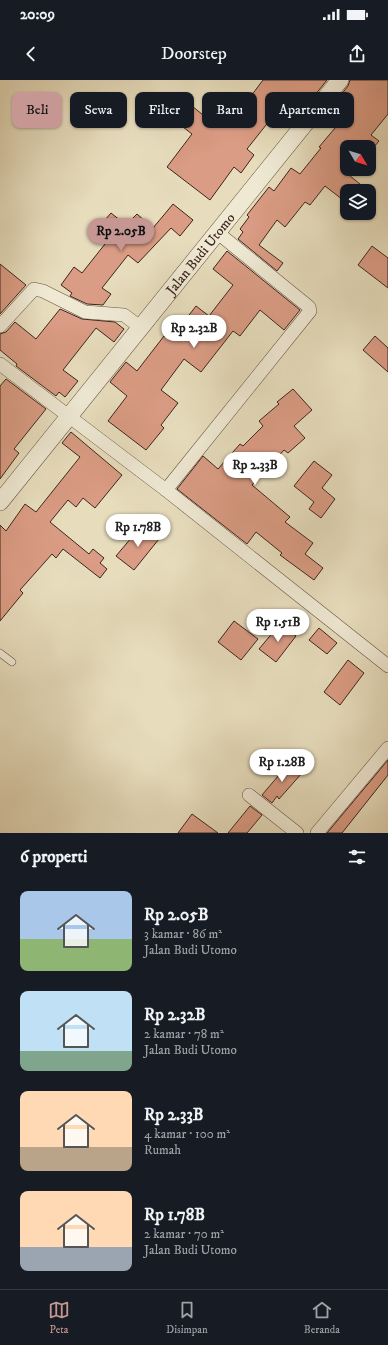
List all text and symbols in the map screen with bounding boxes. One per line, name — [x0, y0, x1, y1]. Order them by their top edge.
text: 20:09 — [20, 5, 55, 24]
icon: back — [20, 43, 42, 65]
text: Doorstep — [161, 43, 227, 65]
icon: share — [346, 43, 368, 65]
chip: Beli — [12, 92, 62, 128]
chip: Sewa — [70, 92, 127, 128]
chip: Filter — [135, 92, 194, 128]
chip: Baru — [202, 92, 257, 128]
chip: Apartemen — [265, 92, 354, 128]
north arrow — [340, 140, 376, 176]
map controls — [340, 140, 376, 220]
button: layers — [340, 184, 376, 220]
street label: Jalan Budi Utomo — [161, 209, 239, 300]
pin: Rp 2.05B — [80, 218, 162, 252]
text: Rp 2.05B — [96, 223, 146, 239]
pin: Rp 2.32B — [153, 315, 235, 349]
text: Rp 2.32B — [170, 320, 218, 336]
pin: Rp 2.33B — [214, 452, 296, 486]
text: Rp 2.33B — [232, 457, 278, 473]
pin: Rp 1.78B — [97, 514, 179, 548]
text: Rp 1.78B — [115, 519, 161, 535]
pin: Rp 1.51B — [237, 609, 319, 643]
text: Rp 1.51B — [255, 614, 301, 630]
pin: Rp 1.28B — [241, 749, 323, 783]
text: Rp 1.28B — [259, 754, 305, 770]
text: 6 properti — [20, 846, 87, 868]
icon: filters — [346, 846, 368, 868]
text: Rp 2.05B — [144, 904, 208, 926]
icon: home — [52, 907, 100, 955]
text: 3 kamar · 86 m² — [144, 926, 222, 942]
text: Jalan Budi Utomo — [144, 942, 237, 958]
text: Rp 2.32B — [144, 1004, 206, 1026]
icon: home — [52, 1007, 100, 1055]
text: 2 kamar · 78 m² — [144, 1026, 224, 1042]
text: Jalan Budi Utomo — [144, 1042, 237, 1058]
text: Rp 2.33B — [144, 1104, 204, 1126]
icon: home — [52, 1107, 100, 1155]
text: 4 kamar · 100 m² — [144, 1126, 230, 1142]
text: Rumah — [144, 1142, 181, 1158]
text: Rp 1.78B — [144, 1204, 205, 1226]
icon: home — [52, 1207, 100, 1255]
text: 2 kamar · 70 m² — [144, 1226, 224, 1242]
text: Jalan Budi Utomo — [144, 1242, 237, 1258]
tab: Peta — [48, 1299, 70, 1337]
tab: Disimpan — [166, 1299, 208, 1337]
tab: Beranda — [304, 1299, 340, 1337]

